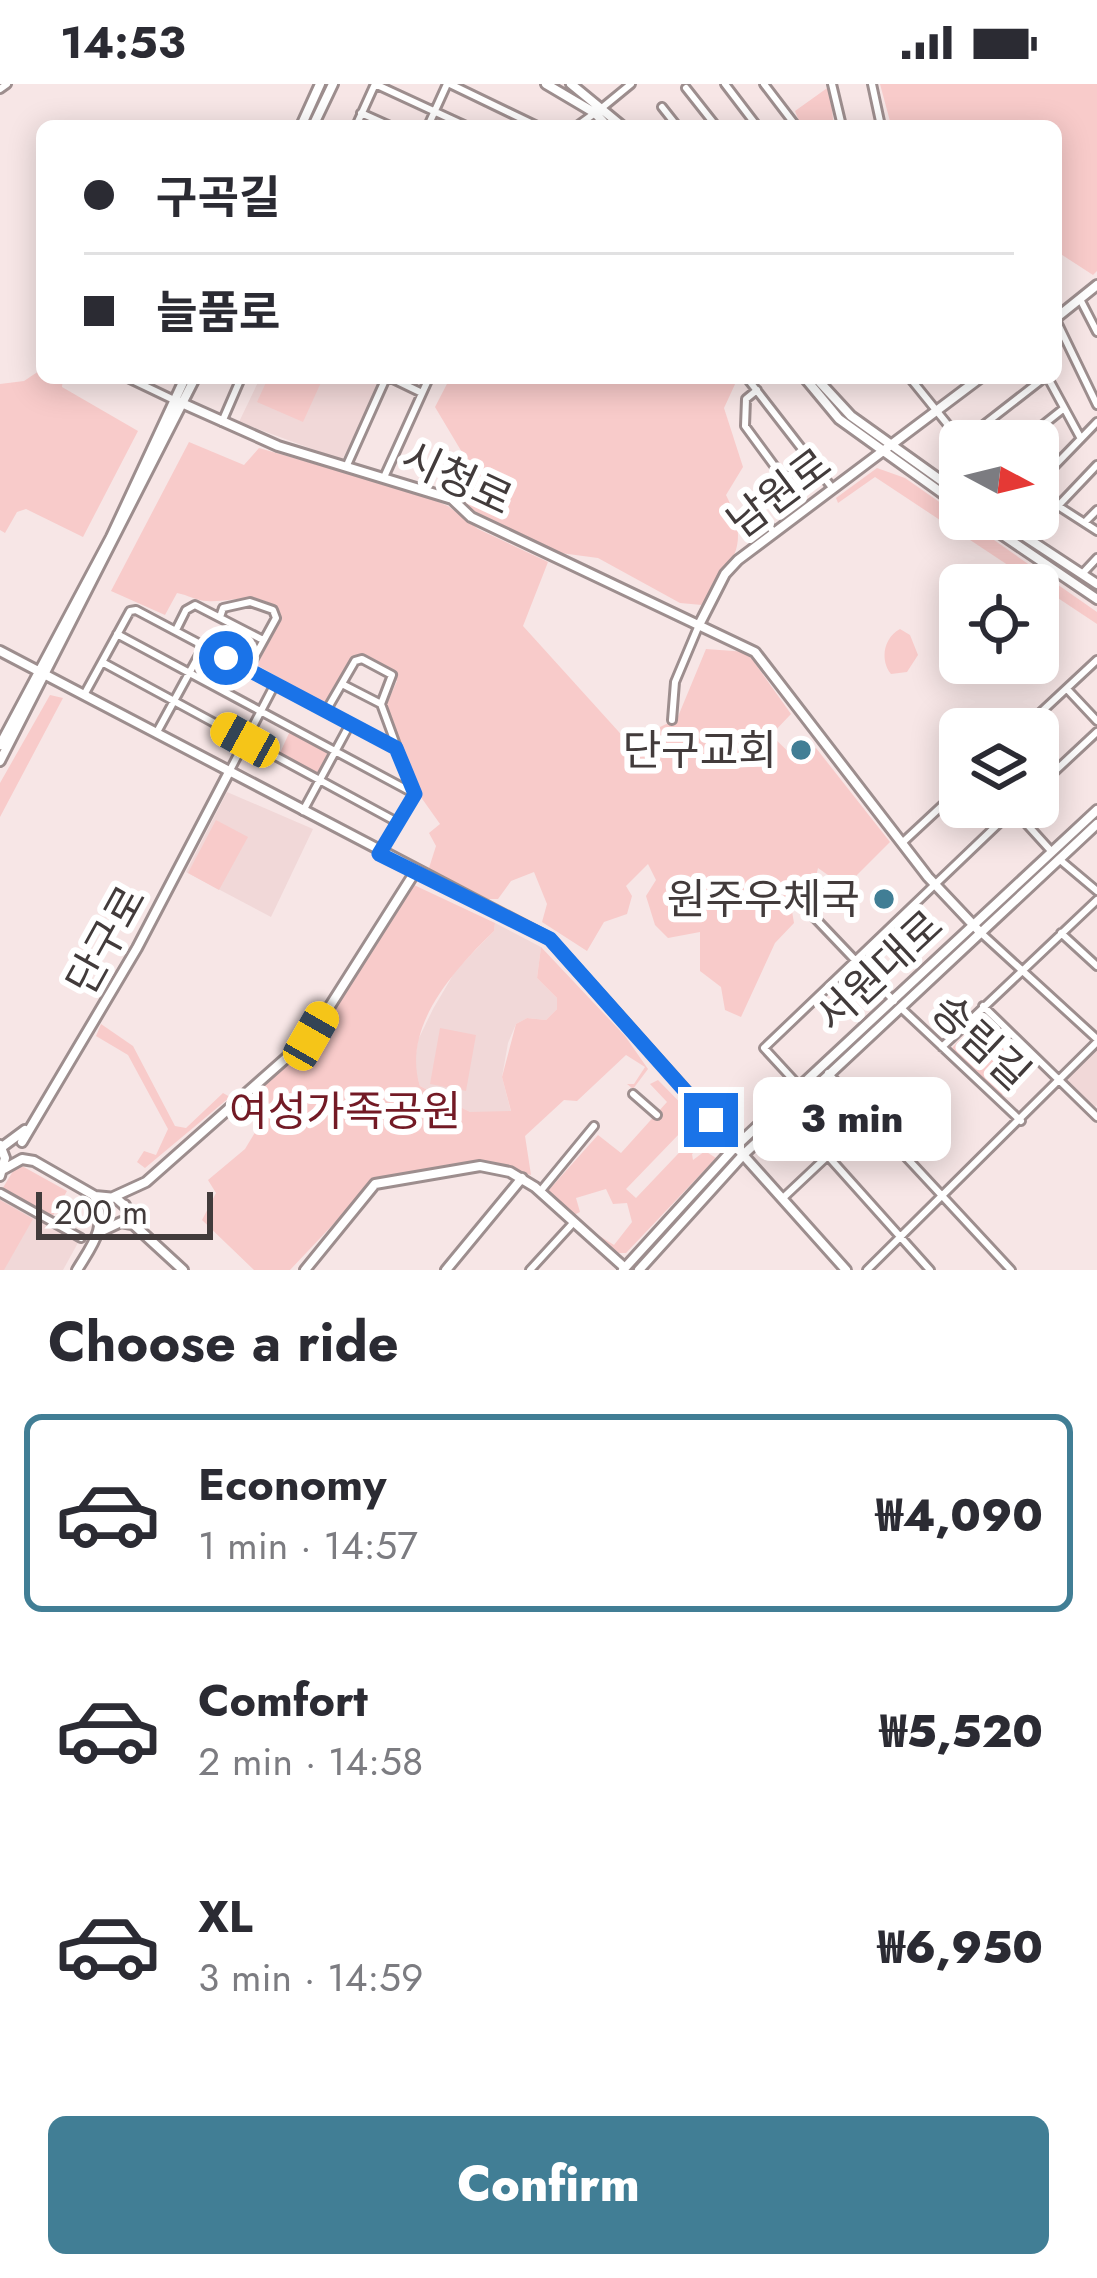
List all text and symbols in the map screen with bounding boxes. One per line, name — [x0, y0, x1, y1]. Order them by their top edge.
text: 14:53 — [60, 10, 186, 75]
text: 구곡길 — [156, 165, 280, 230]
text: 늘품로 — [156, 280, 280, 345]
north arrow — [939, 420, 1059, 540]
map controls — [939, 420, 1059, 828]
street label: 시청로 — [392, 426, 522, 530]
street label: 남원로 — [714, 434, 844, 552]
button: locate — [939, 564, 1059, 684]
route start — [199, 631, 253, 685]
car — [205, 707, 285, 773]
button: layers — [939, 708, 1059, 828]
place label: 단구교회 — [622, 720, 777, 781]
marker: 단구교회 — [788, 737, 814, 763]
place label: 원주우체국 — [667, 869, 860, 930]
street label: 단구로 — [51, 875, 161, 1005]
marker: 원주우체국 — [871, 886, 897, 912]
street label: 서원대로 — [802, 896, 956, 1046]
street label: 송림길 — [918, 980, 1044, 1104]
car — [277, 996, 345, 1076]
callout: 3 min — [753, 1078, 951, 1162]
park label: 여성가족공원 — [229, 1081, 461, 1142]
text: 3 min — [800, 1090, 904, 1147]
route end — [684, 1093, 738, 1147]
scale bar — [36, 1186, 213, 1239]
text: 200 m — [54, 1189, 148, 1236]
text: Choose a ride — [48, 1303, 399, 1381]
text: Economy — [198, 1452, 386, 1517]
icon: car — [54, 1459, 162, 1567]
text: ₩4,090 — [876, 1483, 1043, 1548]
text: 1 min · 14:57 — [198, 1517, 418, 1574]
text: Comfort — [198, 1668, 368, 1733]
icon: car — [54, 1675, 162, 1783]
text: ₩5,520 — [880, 1699, 1043, 1764]
text: 2 min · 14:58 — [198, 1733, 423, 1790]
text: XL — [198, 1884, 253, 1949]
icon: car — [54, 1891, 162, 1999]
text: ₩6,950 — [878, 1915, 1043, 1980]
text: 3 min · 14:59 — [198, 1949, 424, 2006]
button: Confirm — [48, 2116, 1049, 2254]

